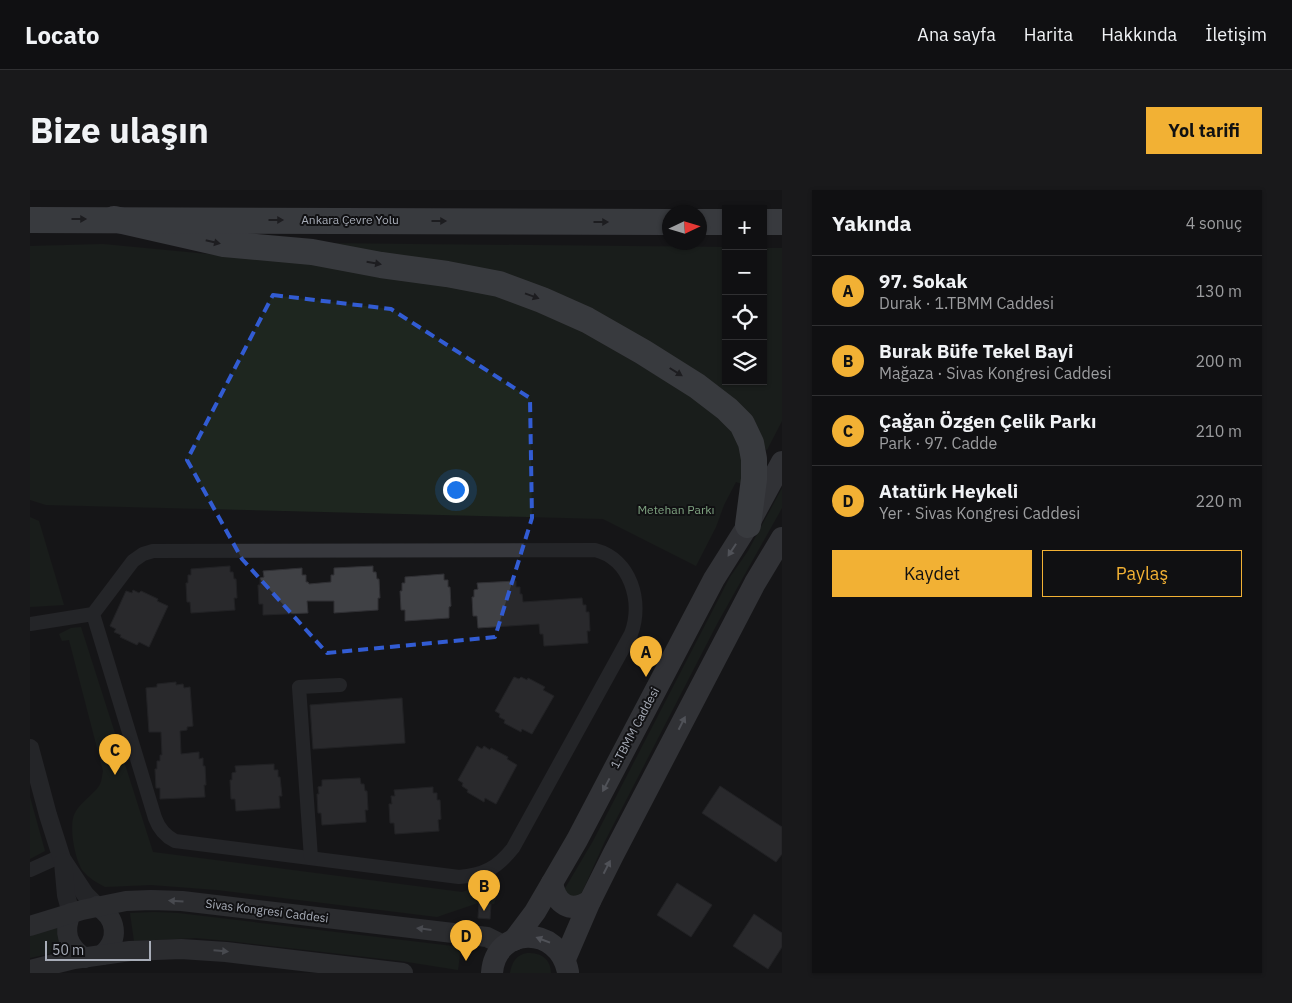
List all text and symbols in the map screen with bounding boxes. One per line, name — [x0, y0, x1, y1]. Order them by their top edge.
text: Locato — [25, 19, 100, 51]
text: Ana sayfa — [917, 23, 996, 46]
text: Harita — [1024, 23, 1073, 46]
text: Hakkında — [1101, 23, 1177, 46]
text: İletişim — [1205, 23, 1267, 46]
text: Bize ulaşın — [30, 107, 209, 153]
button: Yol tarifi — [1146, 107, 1262, 154]
north arrow — [662, 205, 707, 250]
map controls — [722, 205, 767, 385]
button: + — [722, 205, 767, 250]
text: Yakında — [832, 209, 912, 237]
street label: Ankara Çevre Yolu — [301, 212, 399, 227]
text: 4 sonuç — [1186, 213, 1242, 233]
one-way arrow — [71, 215, 87, 223]
one-way arrow — [268, 216, 284, 224]
one-way arrow — [431, 217, 447, 225]
one-way arrow — [593, 218, 609, 226]
one-way arrow — [205, 238, 221, 246]
button: − — [722, 250, 767, 295]
one-way arrow — [366, 260, 382, 268]
text: 97. Sokak — [879, 269, 967, 293]
text: A — [843, 281, 853, 301]
text: 130 m — [1195, 281, 1242, 301]
one-way arrow — [525, 293, 540, 300]
text: Durak · 1.TBMM Caddesi — [879, 293, 1054, 313]
button: locate — [722, 295, 767, 340]
text: Burak Büfe Tekel Bayi — [879, 339, 1073, 363]
button: layers — [722, 340, 767, 385]
text: B — [843, 351, 853, 371]
text: 200 m — [1195, 351, 1242, 371]
text: Mağaza · Sivas Kongresi Caddesi — [879, 363, 1111, 383]
one-way arrow — [669, 368, 682, 377]
text: Çağan Özgen Çelik Parkı — [879, 409, 1096, 433]
text: C — [843, 421, 853, 441]
text: 210 m — [1195, 421, 1242, 441]
text: Park · 97. Cadde — [879, 433, 997, 453]
your location — [443, 477, 469, 503]
text: Atatürk Heykeli — [879, 479, 1018, 503]
text: D — [842, 491, 854, 511]
text: 220 m — [1195, 491, 1242, 511]
park label: Metehan Parkı — [637, 502, 715, 517]
text: Yer · Sivas Kongresi Caddesi — [879, 503, 1080, 523]
one-way arrow — [727, 543, 737, 556]
button: Kaydet — [832, 550, 1032, 597]
button: Paylaş — [1042, 550, 1242, 597]
pin: A — [630, 636, 662, 677]
street label: 1.TBMM Caddesi — [607, 685, 662, 771]
one-way arrow — [678, 716, 686, 730]
pin: C — [99, 734, 131, 775]
one-way arrow — [601, 779, 610, 792]
one-way arrow — [603, 860, 611, 874]
pin: B — [468, 870, 500, 911]
street label: Sivas Kongresi Caddesi — [205, 896, 329, 925]
one-way arrow — [168, 897, 184, 905]
pin: D — [450, 920, 482, 961]
one-way arrow — [416, 925, 432, 933]
one-way arrow — [535, 936, 550, 944]
scale bar — [45, 938, 151, 961]
text: 50 m — [52, 941, 84, 959]
one-way arrow — [213, 948, 229, 956]

